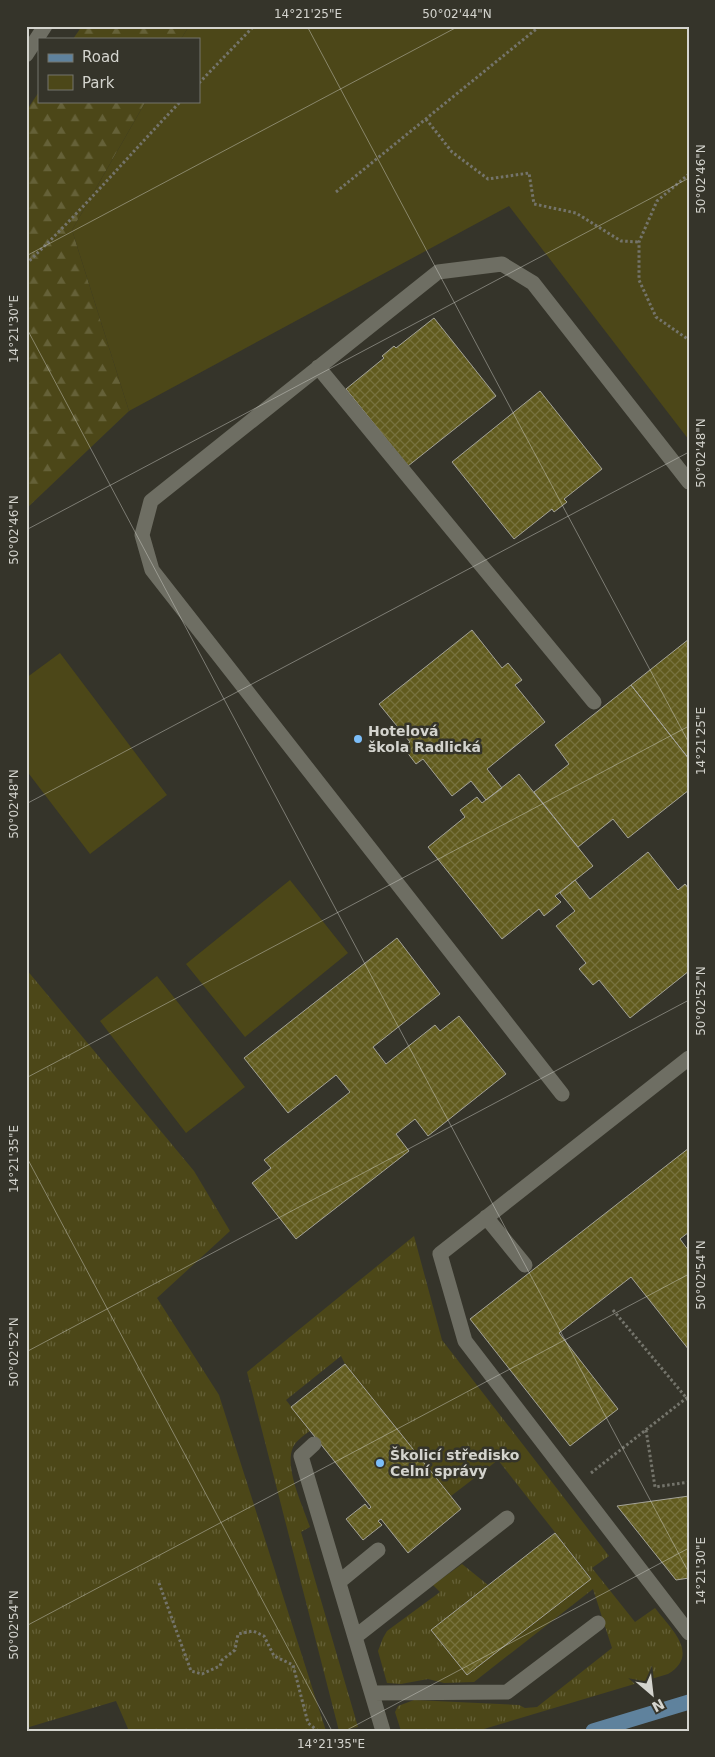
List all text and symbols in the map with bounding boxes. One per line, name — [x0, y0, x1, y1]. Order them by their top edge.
text: 14°21'25"E — [274, 7, 342, 21]
text: 50°02'44"N — [422, 7, 492, 21]
legend — [38, 38, 200, 102]
text: Road — [82, 48, 120, 66]
text: Park — [82, 74, 115, 92]
text: 50°02'46"N — [694, 144, 708, 214]
text: 14°21'30"E — [7, 295, 21, 363]
text: 50°02'48"N — [694, 418, 708, 488]
text: 50°02'46"N — [7, 495, 21, 565]
text: 14°21'25"E — [694, 707, 708, 775]
place label: Hotelová škola Radlická — [368, 723, 481, 755]
marker: Hotelová škola Radlická — [352, 733, 364, 745]
text: 50°02'48"N — [7, 769, 21, 839]
text: 50°02'52"N — [694, 966, 708, 1036]
text: 14°21'35"E — [7, 1125, 21, 1193]
text: 50°02'54"N — [694, 1240, 708, 1310]
text: 50°02'52"N — [7, 1317, 21, 1387]
place label: Školicí středisko Celní správy — [390, 1446, 520, 1479]
marker: Školicí středisko Celní správy — [374, 1457, 386, 1469]
text: 14°21'30"E — [694, 1537, 708, 1605]
text: 50°02'54"N — [7, 1590, 21, 1660]
north arrow — [628, 1670, 678, 1720]
text: N — [649, 1696, 667, 1715]
text: 14°21'35"E — [297, 1737, 365, 1751]

